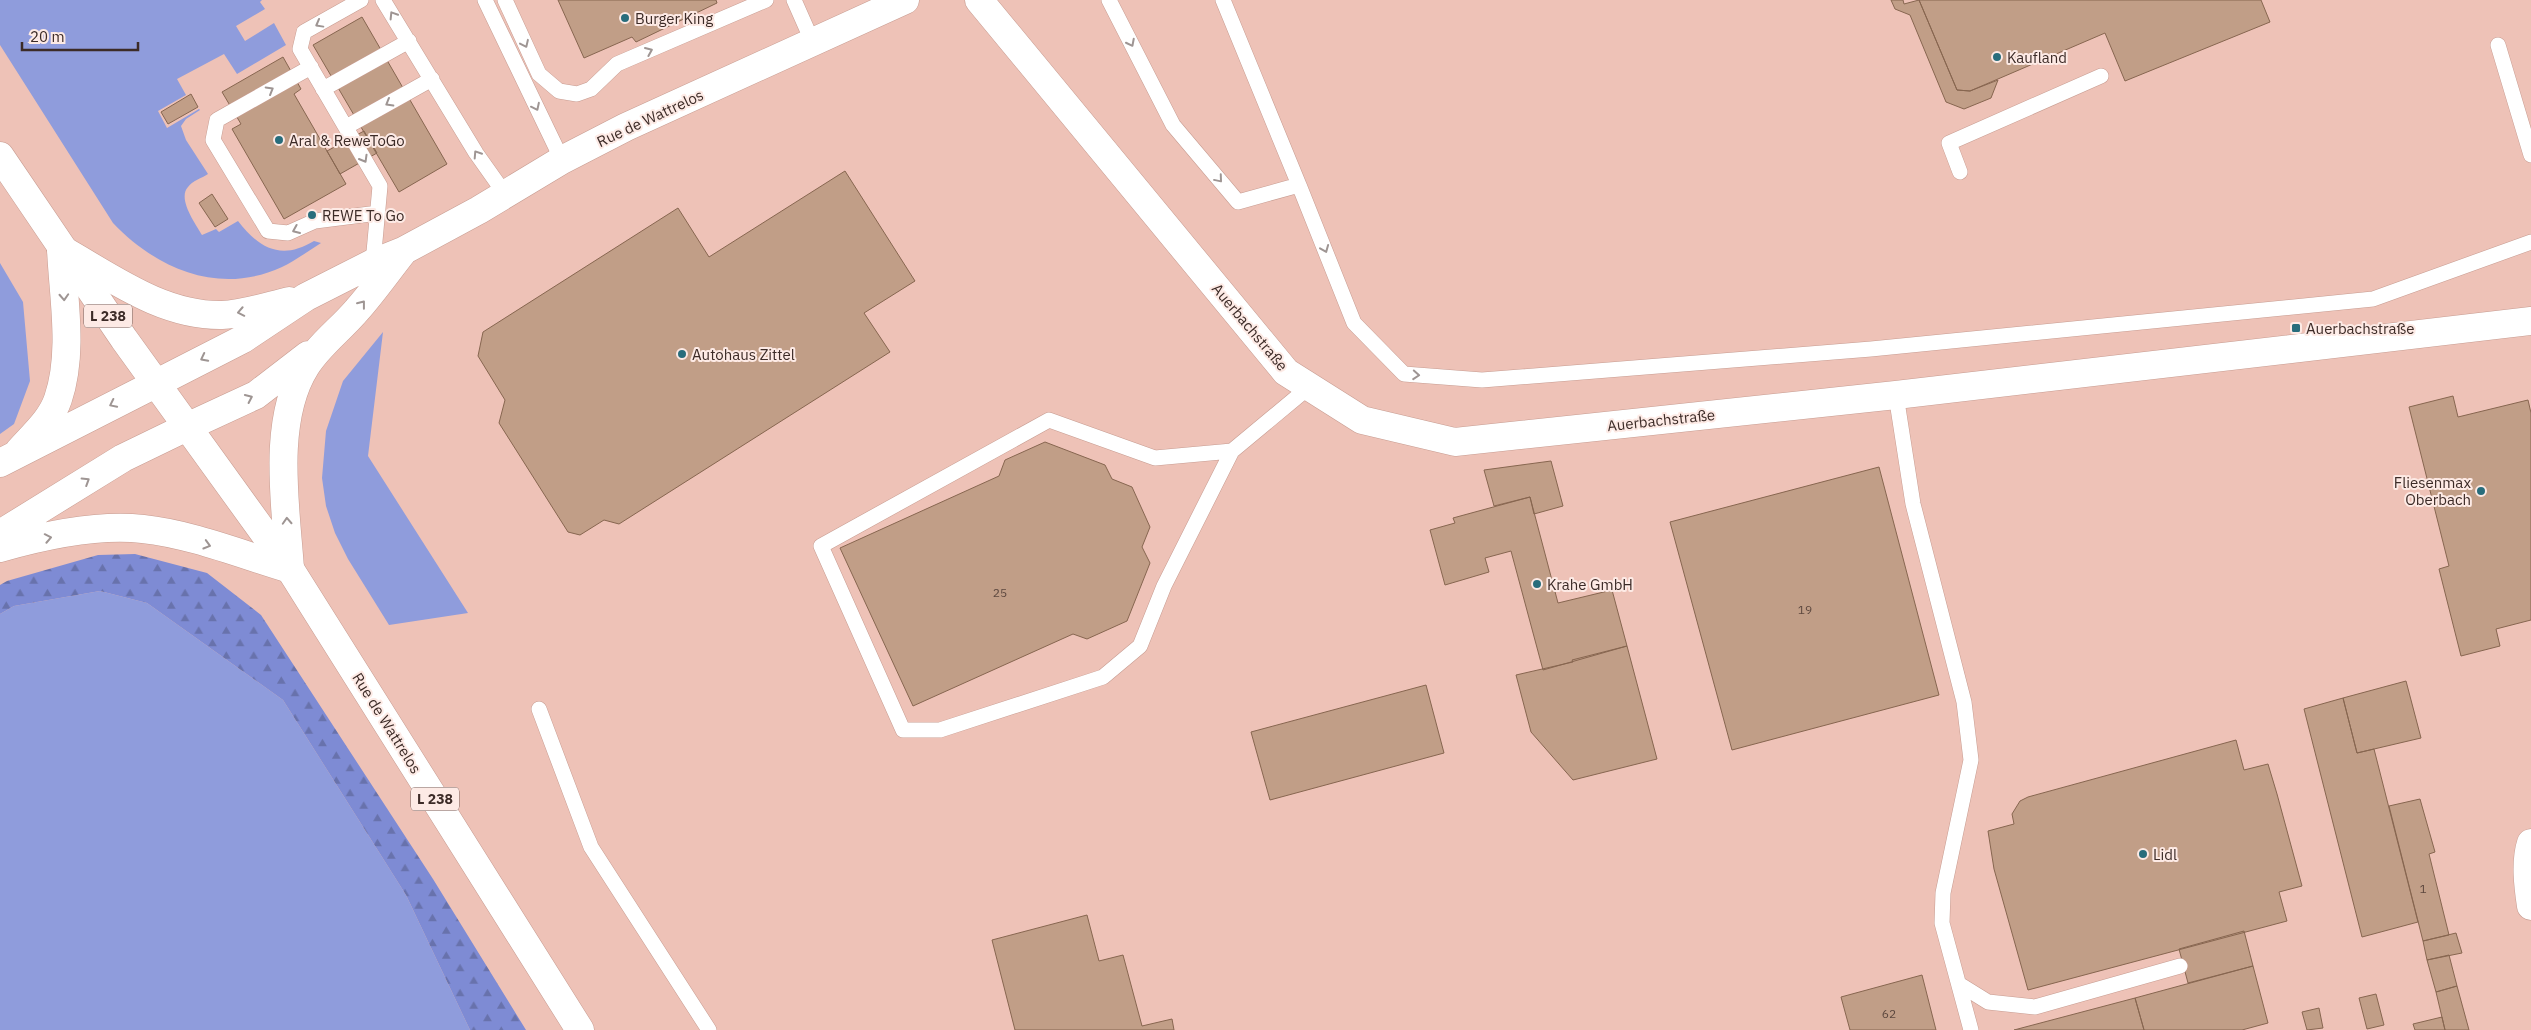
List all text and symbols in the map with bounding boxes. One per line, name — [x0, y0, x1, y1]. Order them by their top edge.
place label: Burger King — [635, 9, 713, 28]
one-way arrow — [389, 11, 399, 20]
marker: Burger King — [619, 12, 631, 24]
one-way arrow — [315, 17, 324, 27]
scale bar — [22, 20, 139, 52]
text: 20 m — [30, 27, 65, 46]
one-way arrow — [1125, 38, 1135, 47]
one-way arrow — [519, 39, 529, 48]
one-way arrow — [644, 46, 653, 57]
place label: Kaufland — [2007, 48, 2067, 67]
marker: Kaufland — [1991, 51, 2003, 63]
street label: Rue de Wattrelos — [594, 85, 706, 151]
one-way arrow — [265, 86, 274, 96]
one-way arrow — [386, 96, 395, 106]
one-way arrow — [530, 102, 541, 111]
place label: Aral & ReweToGo — [289, 131, 405, 150]
marker: Aral & ReweToGo — [273, 134, 285, 146]
one-way arrow — [473, 150, 483, 159]
one-way arrow — [358, 154, 368, 163]
one-way arrow — [1213, 173, 1221, 182]
place label: REWE To Go — [322, 206, 404, 225]
marker: REWE To Go — [306, 209, 318, 221]
one-way arrow — [292, 223, 301, 234]
one-way arrow — [1318, 244, 1329, 253]
street label: Auerbachstraße — [1208, 279, 1292, 375]
one-way arrow — [58, 293, 69, 301]
one-way arrow — [356, 300, 365, 310]
road number: L 238 — [84, 304, 132, 328]
one-way arrow — [236, 306, 245, 316]
place label: Auerbachstraße — [2306, 319, 2414, 338]
marker: Auerbachstraße — [2290, 322, 2302, 334]
place label: Autohaus Zittel — [692, 345, 795, 364]
marker: Autohaus Zittel — [676, 348, 688, 360]
one-way arrow — [200, 352, 209, 362]
one-way arrow — [1412, 370, 1420, 381]
one-way arrow — [243, 394, 252, 404]
one-way arrow — [109, 398, 118, 409]
street label: Auerbachstraße — [1606, 405, 1716, 435]
place label: Fliesenmax Oberbach — [2394, 473, 2471, 509]
one-way arrow — [81, 477, 90, 487]
marker: Fliesenmax Oberbach — [2475, 485, 2487, 497]
one-way arrow — [282, 516, 293, 524]
one-way arrow — [43, 533, 52, 543]
one-way arrow — [203, 539, 211, 549]
place label: Krahe GmbH — [1547, 575, 1633, 594]
marker: Krahe GmbH — [1531, 578, 1543, 590]
house number: 25 — [993, 585, 1007, 600]
house number: 19 — [1798, 602, 1812, 617]
street label: Rue de Wattrelos — [348, 669, 426, 777]
road number: L 238 — [411, 788, 459, 811]
place label: Lidl — [2153, 845, 2177, 864]
marker: Lidl — [2137, 848, 2149, 860]
house number: 1 — [2419, 881, 2427, 896]
house number: 62 — [1882, 1006, 1896, 1021]

